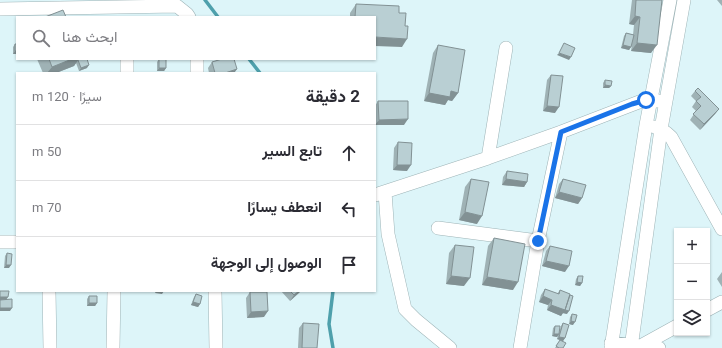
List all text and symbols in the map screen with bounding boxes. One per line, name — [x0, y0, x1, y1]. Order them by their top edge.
search box — [16, 16, 376, 60]
icon: search — [30, 27, 52, 49]
text: ابحث هنا — [62, 27, 118, 50]
text: 2 دقيقة — [306, 85, 360, 111]
text: سيرًا · 120 m — [32, 88, 102, 108]
route start — [637, 91, 655, 109]
text: تابع السير — [262, 141, 322, 164]
icon: ahead — [338, 142, 360, 164]
text: 50 m — [32, 143, 62, 163]
text: انعطف يسارًا — [247, 197, 322, 220]
icon: left — [338, 198, 360, 220]
text: 70 m — [32, 199, 62, 219]
map controls — [674, 228, 710, 336]
button: + — [674, 228, 710, 264]
route end — [529, 232, 547, 250]
text: الوصول إلى الوجهة — [211, 253, 322, 276]
icon: arrive — [338, 254, 360, 276]
button: − — [674, 264, 710, 300]
button: layers — [674, 300, 710, 336]

